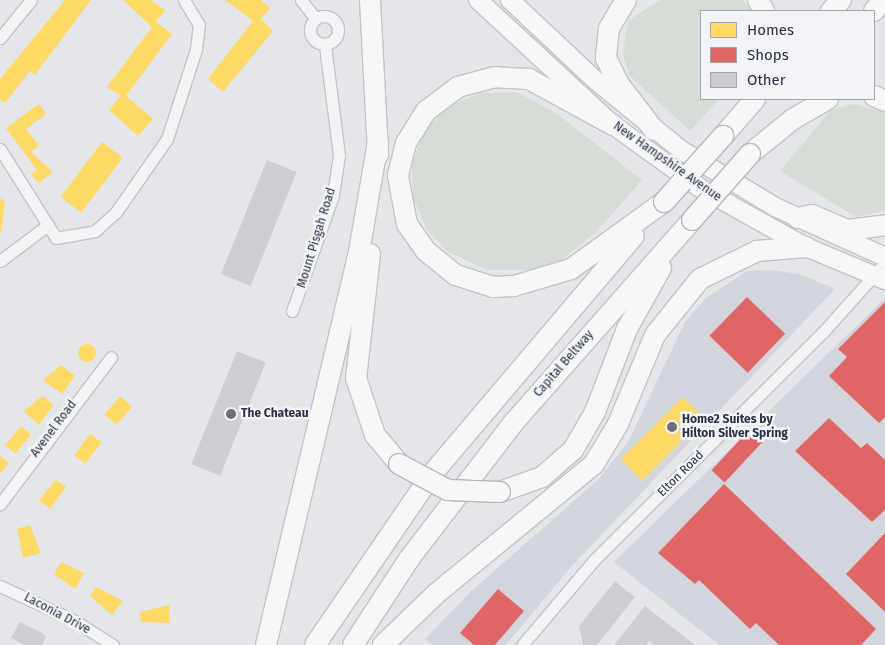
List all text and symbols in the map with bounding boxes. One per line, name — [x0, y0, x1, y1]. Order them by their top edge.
legend — [700, 10, 875, 100]
text: Homes — [747, 21, 794, 39]
text: Shops — [747, 46, 789, 64]
text: Other — [747, 71, 786, 89]
street label: New Hampshire Avenue — [610, 119, 724, 205]
street label: Mount Pisgah Road — [295, 186, 339, 290]
street label: Capital Beltway — [531, 328, 597, 400]
street label: Avenel Road — [28, 398, 80, 460]
place label: The Chateau — [241, 407, 309, 421]
marker: The Chateau — [225, 408, 237, 420]
place label: Home2 Suites by Hilton Silver Spring — [682, 413, 788, 441]
marker: Home2 Suites by Hilton Silver Spring — [666, 421, 678, 433]
street label: Elton Road — [655, 448, 707, 500]
street label: Laconia Drive — [21, 590, 93, 638]

